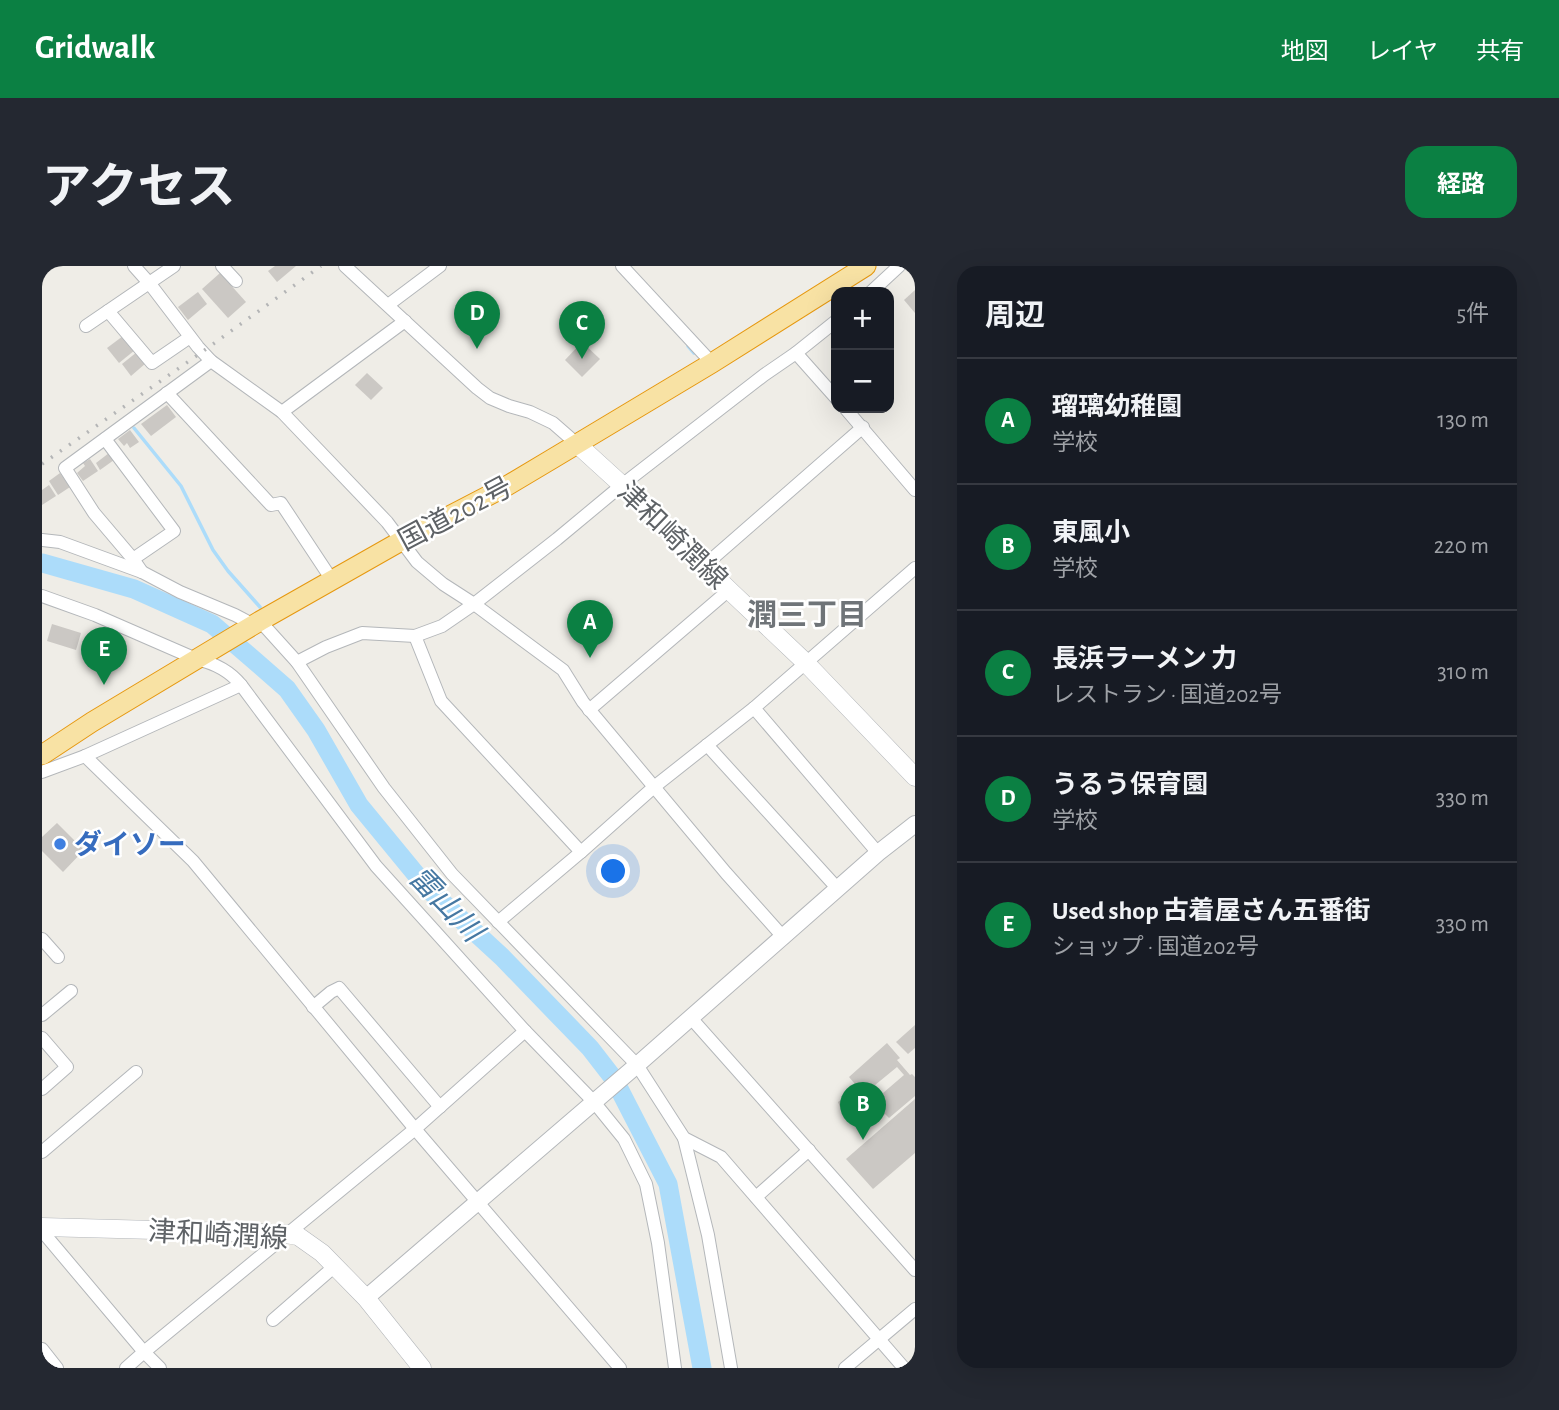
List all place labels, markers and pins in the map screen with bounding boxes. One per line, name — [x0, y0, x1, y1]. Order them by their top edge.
pin: D — [454, 291, 500, 349]
pin: C — [559, 301, 605, 359]
pin: A — [567, 600, 613, 658]
pin: E — [81, 627, 127, 685]
place label: ダイソー — [74, 829, 186, 860]
marker: ダイソー — [52, 836, 68, 852]
pin: B — [840, 1082, 886, 1140]

